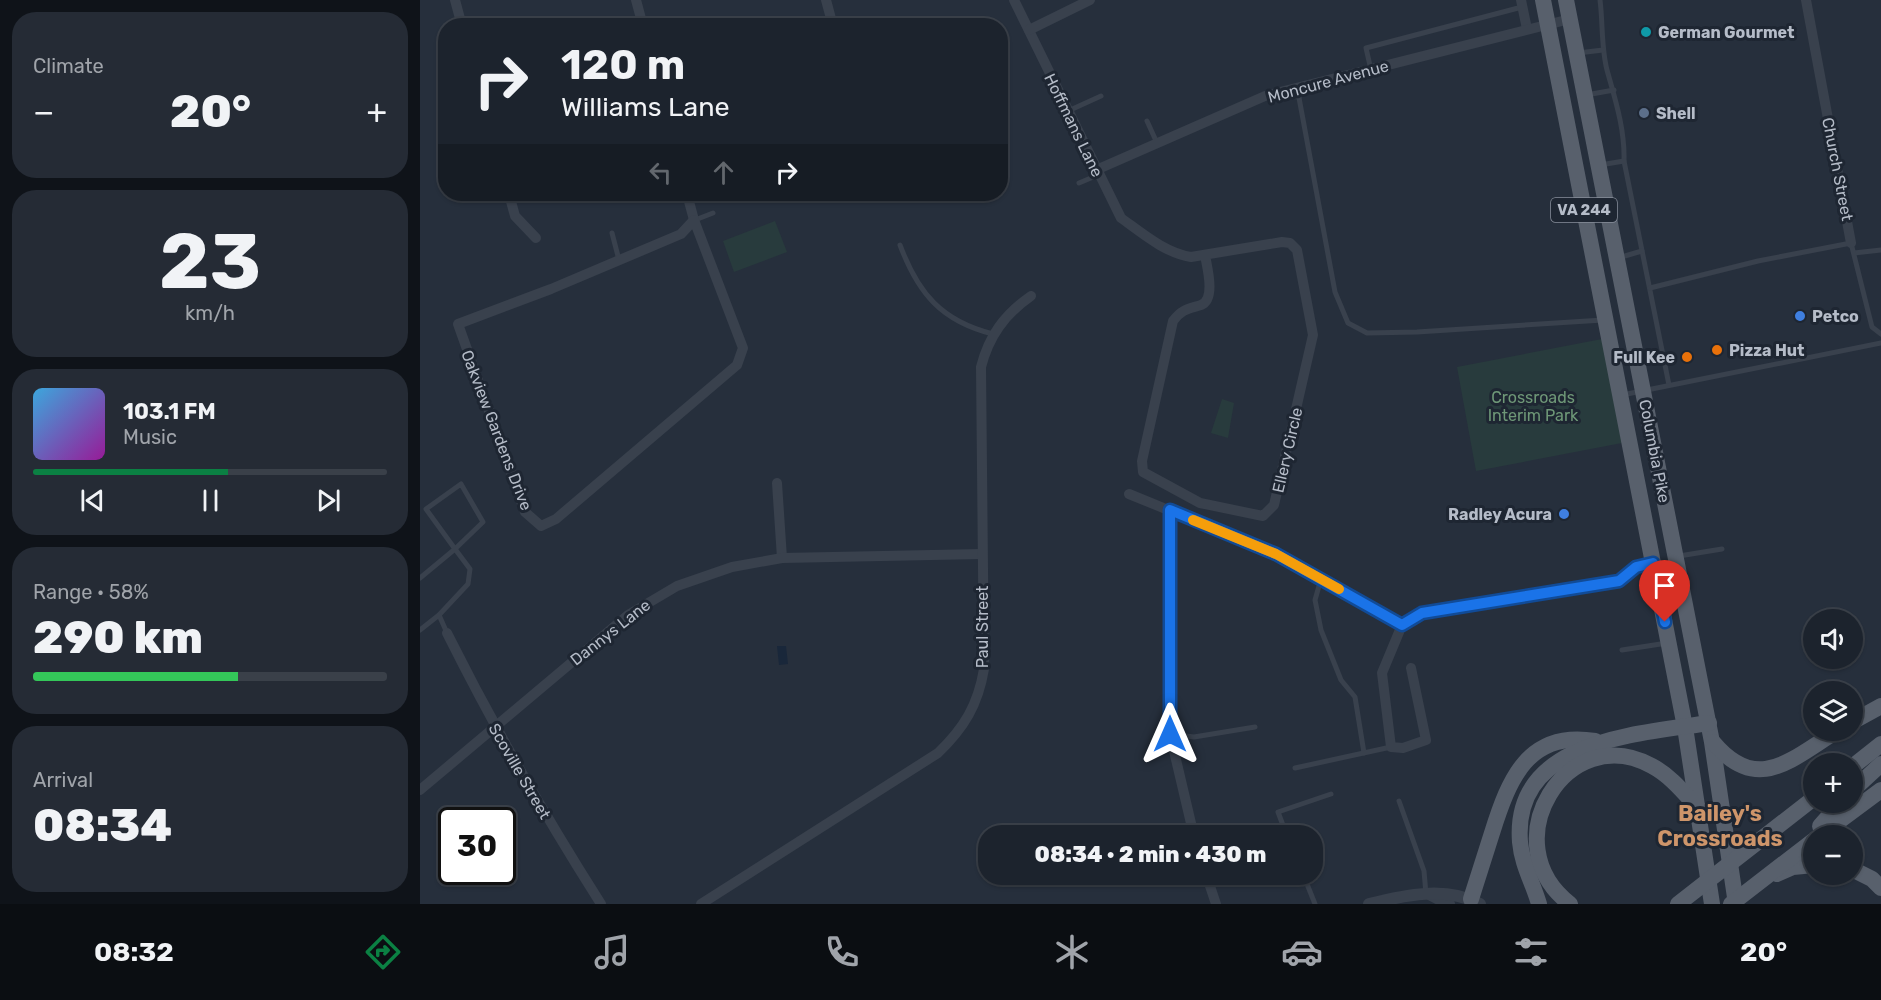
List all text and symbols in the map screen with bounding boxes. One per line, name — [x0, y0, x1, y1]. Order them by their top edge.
place label: German Gourmet — [1658, 23, 1795, 42]
marker: German Gourmet — [1639, 25, 1653, 39]
text: 120 m — [561, 40, 685, 90]
icon: right — [462, 42, 540, 120]
text: Climate — [33, 54, 104, 78]
street label: Moncure Avenue — [1266, 56, 1391, 107]
street label: Hoffmans Lane — [1040, 70, 1107, 180]
text: 20° — [170, 85, 251, 138]
text: Williams Lane — [561, 91, 730, 123]
text: − — [33, 92, 54, 131]
text: + — [366, 92, 387, 131]
place label: Shell — [1656, 104, 1696, 123]
marker: Shell — [1637, 106, 1651, 120]
street label: Church Street — [1818, 116, 1857, 222]
icon: left — [644, 156, 677, 189]
icon: ahead — [707, 156, 740, 189]
icon: right — [770, 156, 803, 189]
road number: VA 244 — [1551, 198, 1617, 222]
text: 23 — [159, 215, 261, 308]
text: km/h — [185, 301, 235, 325]
place label: Petco — [1812, 307, 1859, 326]
marker: Petco — [1793, 309, 1807, 323]
place label: Pizza Hut — [1729, 341, 1805, 360]
marker: Pizza Hut — [1710, 343, 1724, 357]
street label: Oakview Gardens Drive — [457, 347, 536, 513]
place label: Full Kee — [1613, 348, 1675, 367]
marker: Full Kee — [1680, 350, 1694, 364]
park label: Crossroads Interim Park — [1488, 388, 1579, 425]
text: 103.1 FM — [123, 398, 216, 425]
street label: Columbia Pike — [1635, 398, 1674, 504]
street label: Ellery Circle — [1268, 406, 1307, 495]
text: Music — [123, 425, 177, 449]
icon: previous — [76, 484, 109, 517]
icon: pause — [194, 484, 227, 517]
icon: next — [312, 484, 345, 517]
place label: Radley Acura — [1448, 505, 1552, 524]
marker: Radley Acura — [1557, 507, 1571, 521]
pin — [1639, 560, 1690, 622]
icon: arrive — [1648, 569, 1681, 602]
text: Range · 58% — [33, 580, 149, 604]
street label: Paul Street — [973, 586, 992, 668]
street label: Dannys Lane — [567, 595, 654, 669]
map controls — [1803, 609, 1863, 885]
button: sound — [1803, 609, 1863, 669]
text: 290 km — [33, 611, 203, 664]
button: layers — [1803, 681, 1863, 741]
position arrow — [1138, 702, 1202, 766]
street label: Scoville Street — [485, 720, 555, 822]
button: + — [1803, 753, 1863, 813]
text: Arrival — [33, 768, 93, 792]
text: 08:34 — [33, 799, 172, 852]
district label: Bailey's Crossroads — [1657, 800, 1783, 852]
speed limit sign: 30 — [438, 807, 516, 885]
button: − — [1803, 825, 1863, 885]
text: 08:34 · 2 min · 430 m — [1035, 841, 1266, 868]
icon: directions — [362, 931, 404, 973]
icon: music — [591, 931, 633, 973]
icon: phone — [821, 931, 863, 973]
icon: climate — [1051, 931, 1093, 973]
icon: car — [1281, 931, 1323, 973]
icon: filters — [1510, 931, 1552, 973]
text: 08:32 — [94, 936, 174, 968]
text: 20° — [1740, 936, 1787, 968]

